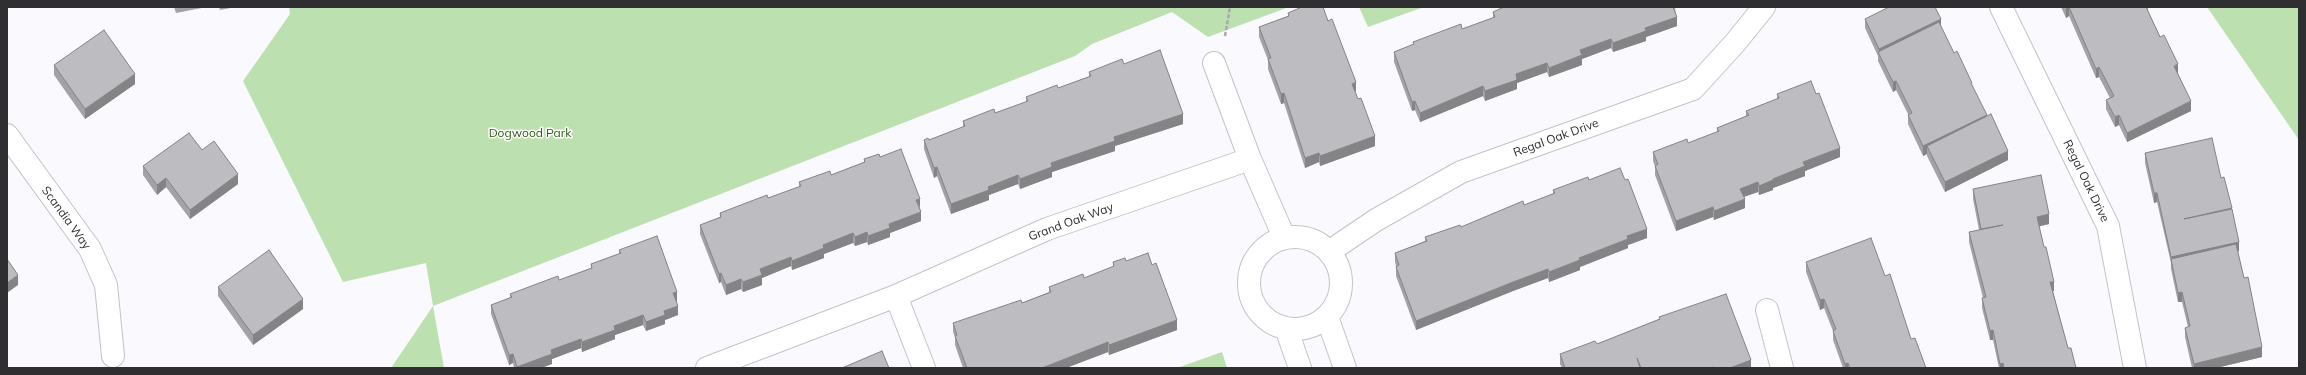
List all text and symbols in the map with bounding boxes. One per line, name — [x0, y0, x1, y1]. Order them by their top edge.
street label: Regal Oak Drive — [1511, 116, 1601, 160]
park label: Dogwood Park — [489, 126, 571, 140]
street label: Regal Oak Drive — [2060, 137, 2112, 225]
street label: Scandia Way — [38, 184, 94, 252]
street label: Grand Oak Way — [1026, 200, 1116, 244]

